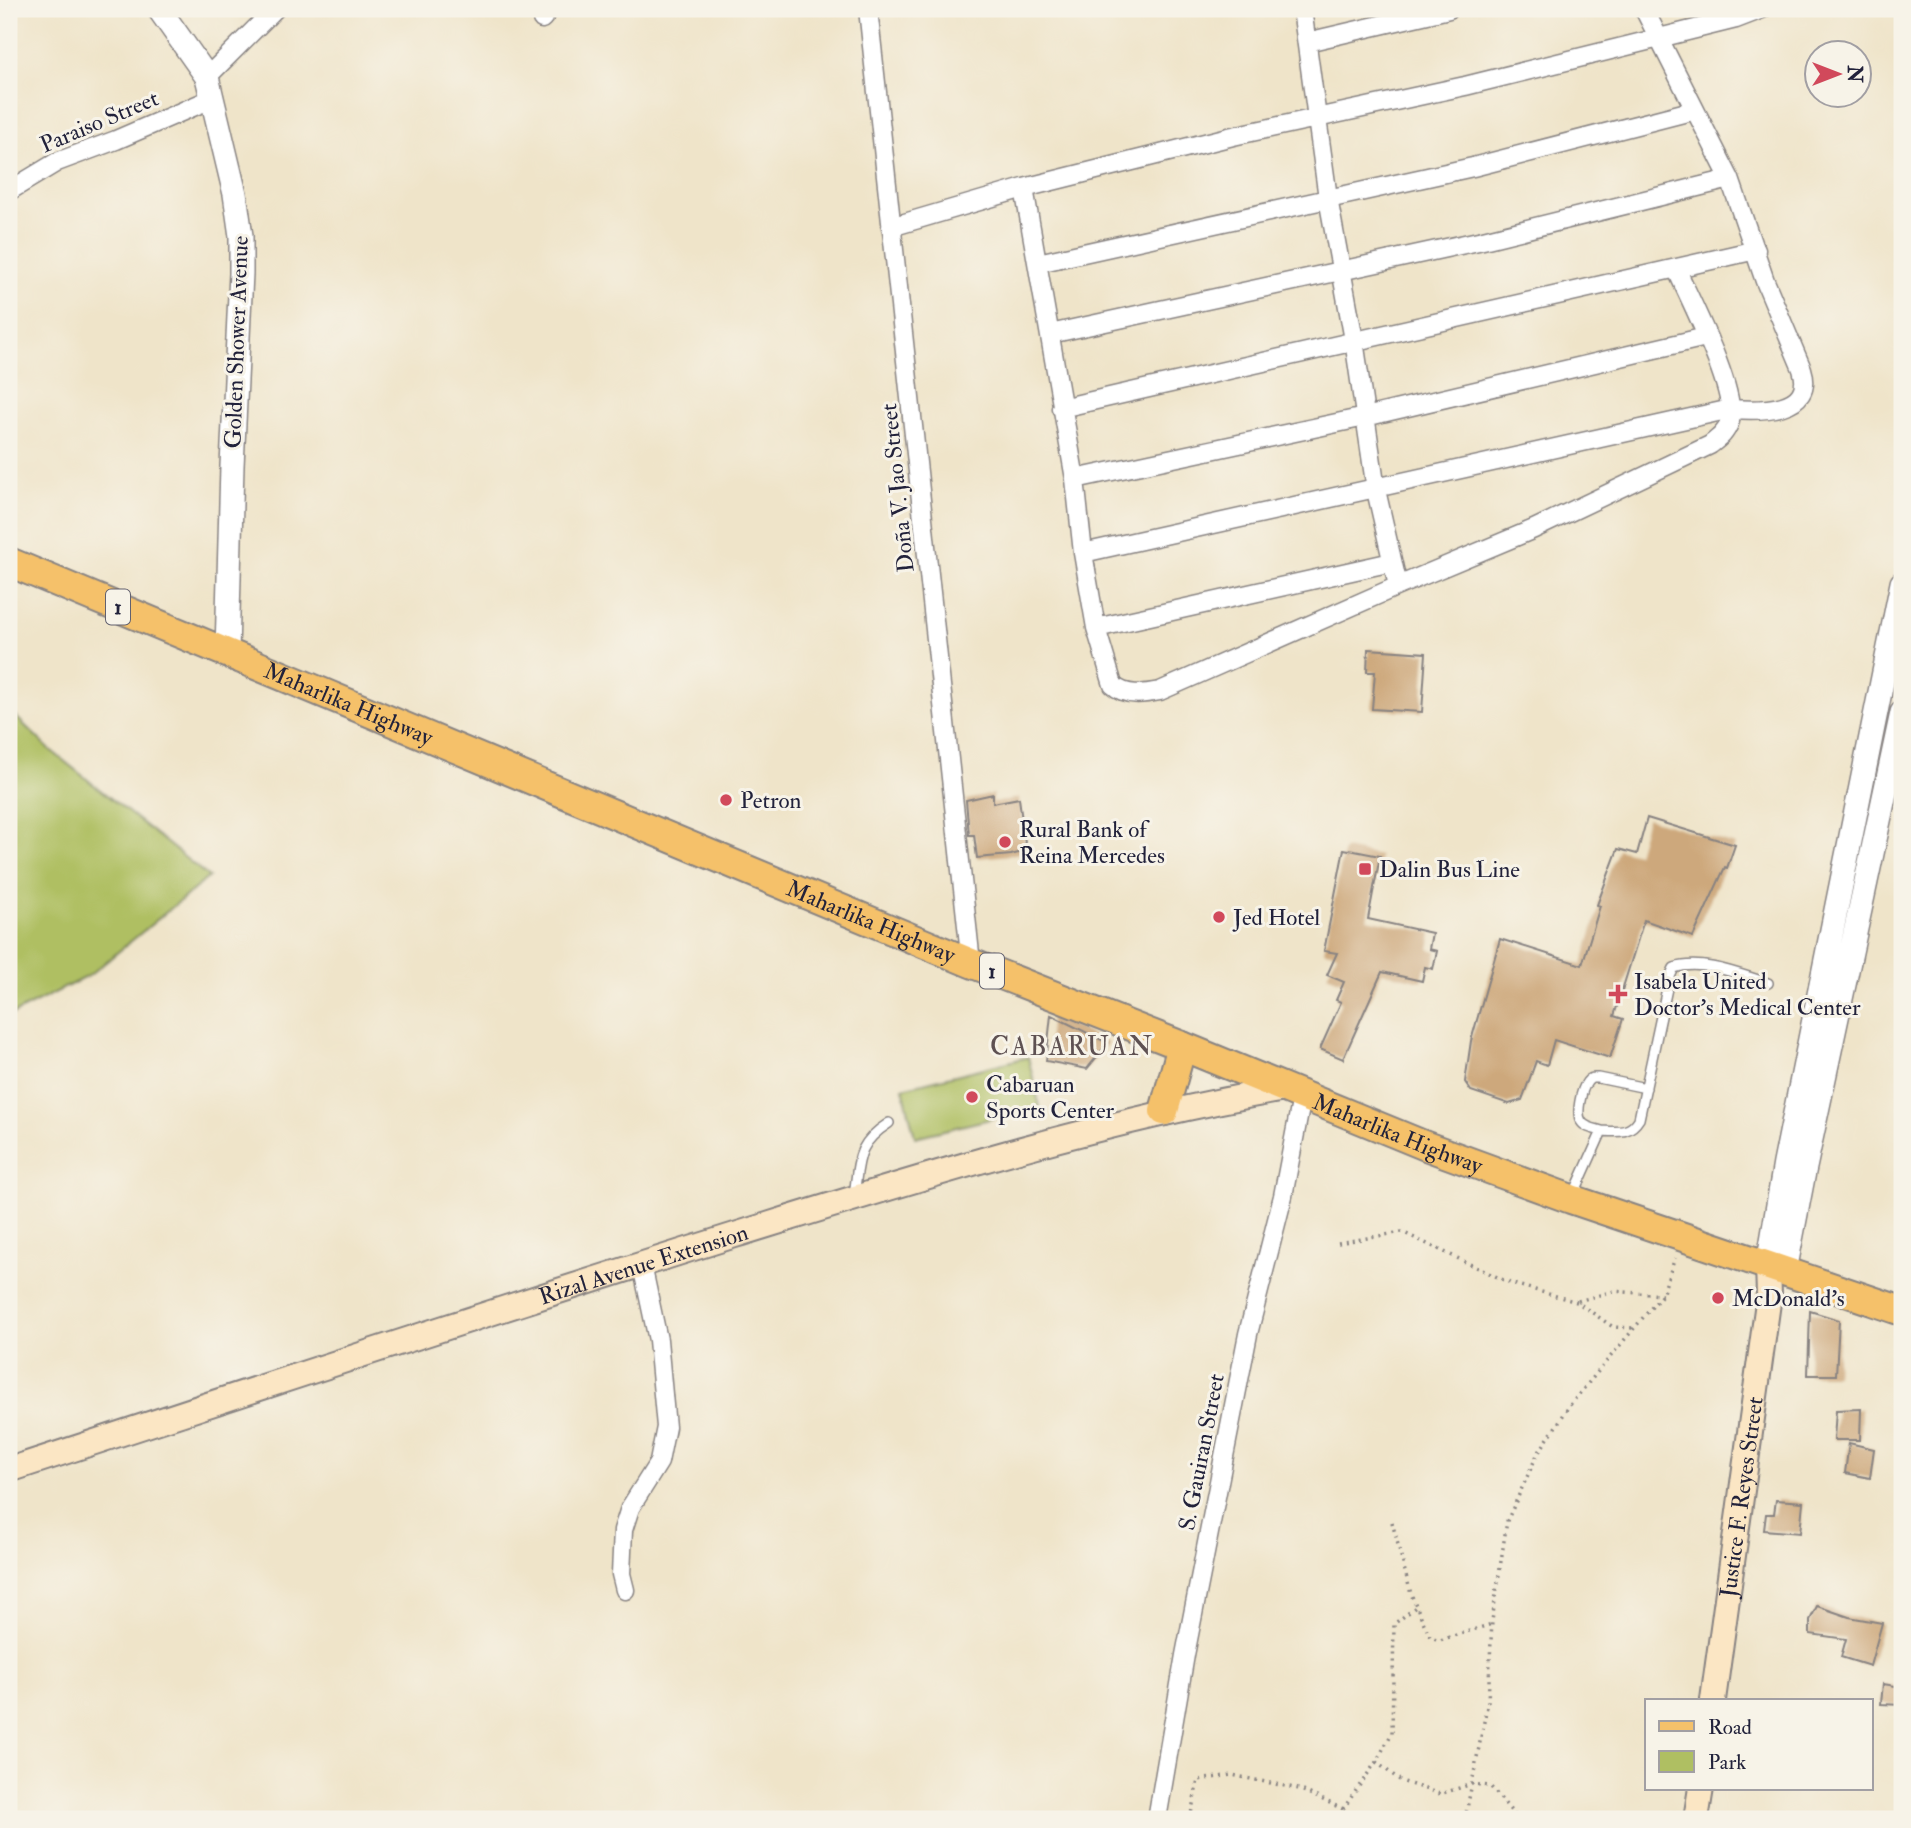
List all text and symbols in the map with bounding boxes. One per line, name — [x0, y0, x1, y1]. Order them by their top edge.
north arrow — [1802, 38, 1872, 108]
text: N — [1842, 64, 1866, 83]
street label: Paraiso Street — [36, 84, 163, 159]
street label: Golden Shower Avenue — [218, 235, 255, 449]
street label: Doña V. Jao Street — [874, 402, 921, 574]
road number: 1 — [106, 590, 130, 624]
street label: Maharlika Highway — [260, 656, 438, 752]
place label: Petron — [740, 786, 801, 815]
marker: Petron — [718, 792, 734, 808]
place label: Rural Bank of Reina Mercedes — [1019, 815, 1165, 870]
marker: Rural Bank of Reina Mercedes — [997, 834, 1013, 850]
place label: Dalin Bus Line — [1379, 855, 1520, 884]
marker: Dalin Bus Line — [1357, 861, 1373, 877]
street label: Maharlika Highway — [782, 874, 961, 970]
place label: Jed Hotel — [1232, 903, 1320, 932]
marker: Jed Hotel — [1211, 909, 1227, 925]
road number: 1 — [980, 954, 1004, 988]
place label: Isabela United Doctor's Medical Center — [1634, 967, 1861, 1022]
marker: Isabela United Doctor's Medical Center — [1608, 984, 1628, 1004]
district label: CABARUAN — [990, 1031, 1154, 1063]
place label: Cabaruan Sports Center — [986, 1070, 1114, 1126]
street label: Maharlika Highway — [1309, 1087, 1488, 1181]
marker: Cabaruan Sports Center — [964, 1089, 980, 1105]
street label: Rizal Avenue Extension — [535, 1218, 752, 1311]
place label: McDonald's — [1732, 1284, 1845, 1313]
marker: McDonald's — [1710, 1290, 1726, 1306]
street label: S. Gauiran Street — [1172, 1371, 1231, 1533]
street label: Justice F. Reyes Street — [1713, 1395, 1770, 1600]
legend — [1645, 1699, 1872, 1790]
text: Road — [1708, 1714, 1753, 1741]
text: Park — [1708, 1749, 1746, 1776]

